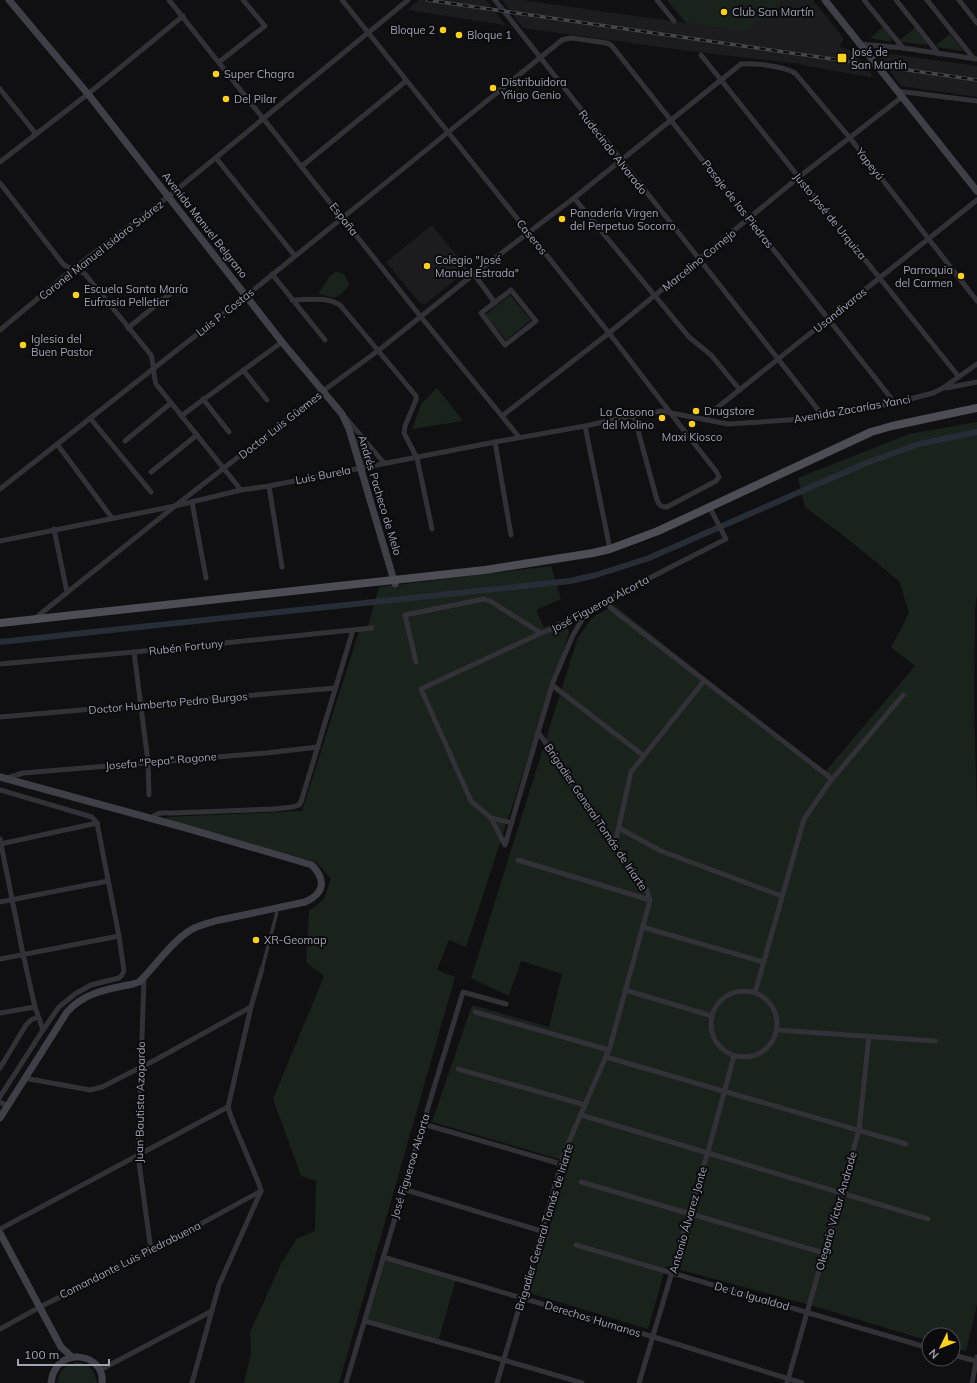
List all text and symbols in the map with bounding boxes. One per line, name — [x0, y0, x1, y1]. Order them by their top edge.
place label: Club San Martín — [732, 5, 814, 19]
marker: Club San Martín — [719, 7, 729, 17]
place label: Bloque 2 — [390, 23, 435, 37]
marker: Bloque 2 — [438, 25, 448, 35]
place label: Bloque 1 — [467, 28, 512, 42]
marker: Bloque 1 — [454, 30, 464, 40]
place label: José de San Martín — [851, 45, 907, 72]
marker: José de San Martín — [836, 52, 848, 64]
place label: Super Chagra — [224, 67, 294, 81]
marker: Super Chagra — [211, 69, 221, 79]
place label: Distribuidora Yñigo Genio — [500, 75, 567, 102]
marker: Distribuidora Yñigo Genio — [488, 83, 498, 93]
place label: Del Pilar — [234, 92, 277, 106]
marker: Del Pilar — [221, 94, 231, 104]
street label: Rudecindo Alvarado — [576, 107, 650, 197]
street label: Yapeyú — [852, 144, 887, 183]
street label: Pasaje de las Piedras — [699, 157, 777, 251]
street label: Avenida Manuel Belgrano — [159, 169, 251, 281]
street label: Justo José de Urquiza — [791, 170, 869, 262]
street label: Coronel Manuel Isidoro Suárez — [36, 197, 166, 303]
street label: España — [327, 200, 361, 238]
place label: Panadería Virgen del Perpetuo Socorro — [570, 206, 676, 233]
marker: Panadería Virgen del Perpetuo Socorro — [557, 214, 567, 224]
street label: Caseros — [514, 217, 550, 257]
street label: Marcelino Cornejo — [659, 226, 739, 294]
place label: Colegio "José Manuel Estrada" — [435, 253, 519, 280]
marker: Colegio "José Manuel Estrada" — [422, 261, 432, 271]
place label: Parroquia del Carmen — [895, 263, 953, 290]
marker: Parroquia del Carmen — [956, 271, 966, 281]
place label: Escuela Santa María Eufrasia Pelletier — [84, 282, 188, 309]
street label: Usandivaras — [811, 284, 869, 336]
street label: Luis P. Costas — [193, 285, 257, 339]
marker: Escuela Santa María Eufrasia Pelletier — [71, 290, 81, 300]
place label: Iglesia del Buen Pastor — [31, 332, 93, 359]
marker: Iglesia del Buen Pastor — [18, 340, 28, 350]
street label: Doctor Luis Güemes — [236, 388, 324, 462]
street label: Avenida Zacarías Yanci — [793, 392, 911, 426]
place label: Drugstore — [704, 404, 755, 418]
place label: La Casona del Molino — [600, 405, 654, 432]
marker: Drugstore — [691, 406, 701, 416]
marker: La Casona del Molino — [657, 413, 667, 423]
marker: Maxi Kiosco — [687, 419, 697, 429]
place label: Maxi Kiosco — [662, 430, 722, 444]
street label: Andrés Pacheco de Melo — [355, 433, 405, 557]
street label: Luis Burela — [294, 463, 352, 487]
street label: José Figueroa Alcorta — [549, 572, 651, 636]
street label: Rubén Fortuny — [148, 636, 224, 658]
street label: Doctor Humberto Pedro Burgos — [88, 689, 248, 717]
street label: Brigadier General Tomás de Iriarte — [542, 741, 650, 893]
street label: Josefa "Pepa" Ragone — [105, 749, 217, 773]
place label: XR-Geomap — [264, 933, 327, 947]
marker: XR-Geomap — [251, 935, 261, 945]
street label: Juan Bautista Azopardo — [132, 1041, 148, 1163]
street label: José Figueroa Alcorta — [387, 1112, 433, 1220]
street label: Brigadier General Tomás de Iriarte — [512, 1142, 576, 1312]
street label: Olegario Víctor Andrade — [812, 1150, 860, 1272]
street label: Antonio Álvarez Jonte — [666, 1165, 710, 1275]
street label: Comandante Luis Piedrabuena — [57, 1218, 203, 1302]
street label: De La Igualdad — [713, 1279, 791, 1313]
street label: Derechos Humanos — [543, 1298, 643, 1340]
north arrow — [921, 1327, 961, 1367]
scale bar — [18, 1341, 109, 1367]
text: N — [926, 1346, 942, 1362]
text: 100 m — [24, 1347, 59, 1362]

